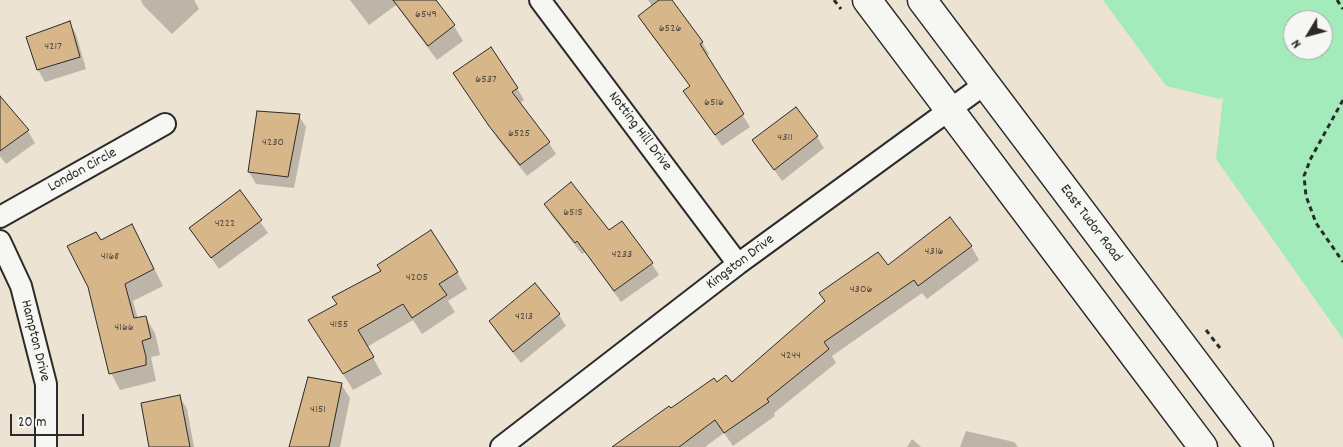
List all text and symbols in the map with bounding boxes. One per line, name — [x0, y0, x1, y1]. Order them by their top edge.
house number: 6549 — [415, 8, 437, 22]
north arrow — [1283, 10, 1333, 60]
house number: 6526 — [659, 22, 681, 36]
text: N — [1287, 35, 1307, 52]
house number: 4217 — [44, 40, 62, 54]
house number: 6537 — [475, 73, 497, 87]
street label: Notting Hill Drive — [603, 89, 675, 175]
house number: 6516 — [704, 96, 724, 110]
house number: 6525 — [508, 127, 530, 141]
house number: 4311 — [777, 131, 793, 145]
house number: 4230 — [262, 136, 284, 150]
street label: London Circle — [46, 145, 120, 197]
street label: East Tudor Road — [1055, 182, 1125, 266]
house number: 6515 — [563, 206, 583, 220]
house number: 4222 — [215, 217, 235, 231]
street label: Kingston Drive — [703, 231, 779, 295]
house number: 4316 — [925, 245, 943, 259]
house number: 4233 — [612, 248, 632, 262]
house number: 4168 — [101, 250, 119, 264]
house number: 4205 — [406, 271, 428, 285]
house number: 4306 — [850, 283, 872, 297]
street label: Hampton Drive — [15, 298, 53, 384]
house number: 4213 — [515, 310, 533, 324]
house number: 4155 — [330, 318, 348, 332]
house number: 4166 — [114, 321, 134, 335]
house number: 4244 — [781, 349, 801, 363]
house number: 4151 — [310, 403, 326, 417]
scale bar — [12, 404, 86, 436]
text: 20 m — [18, 412, 46, 434]

